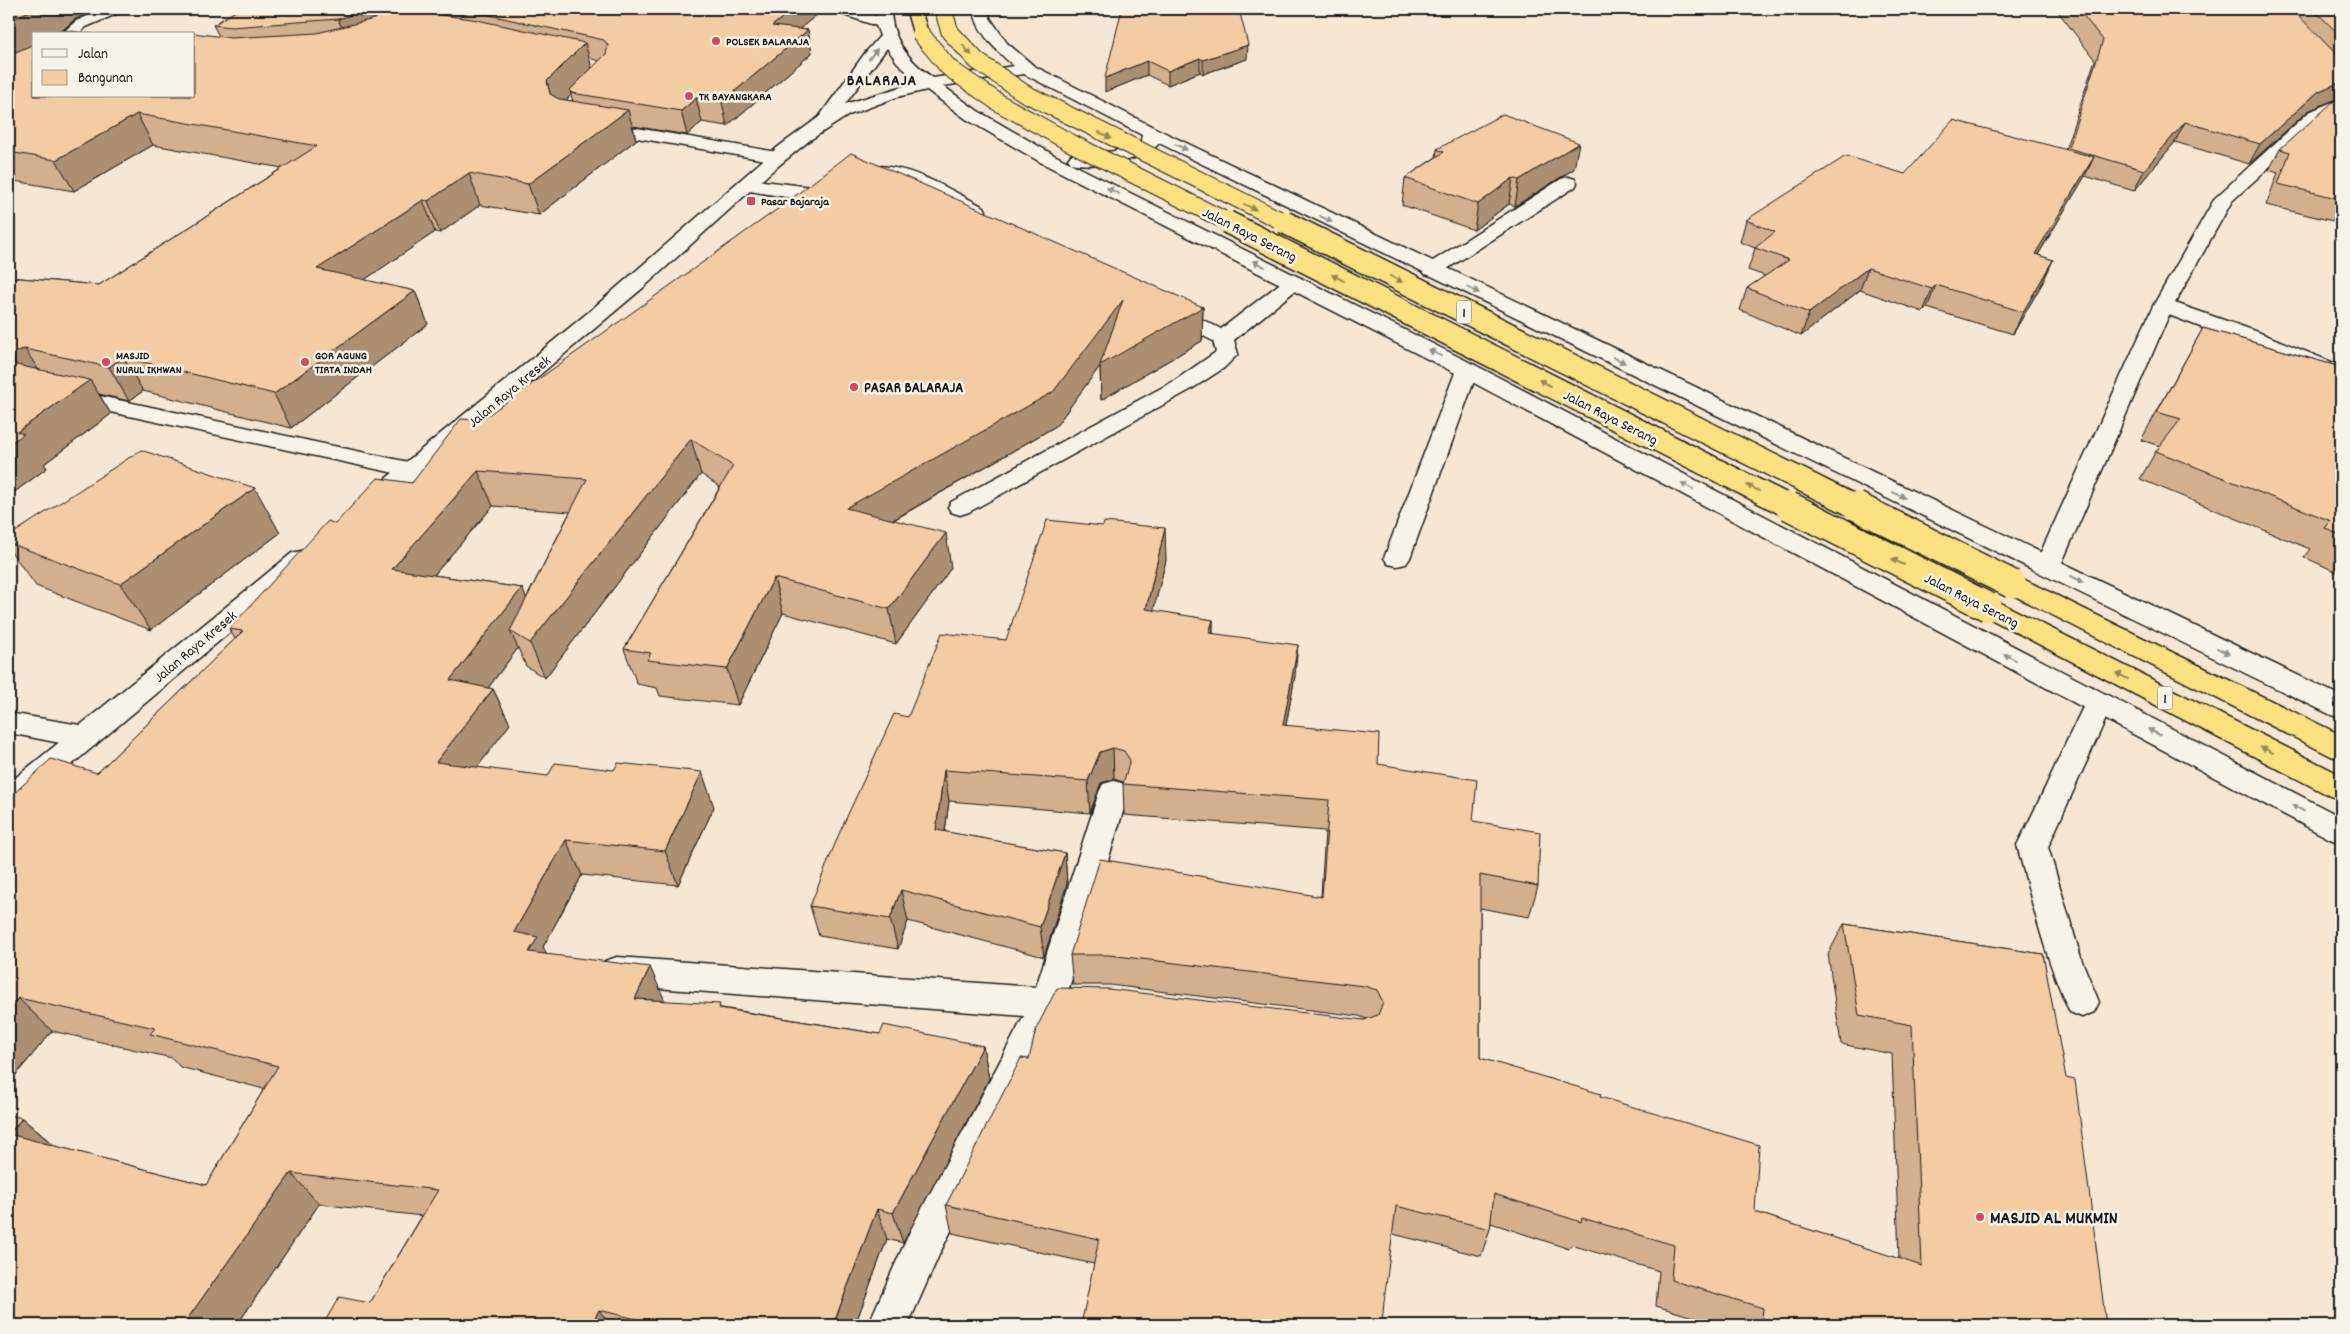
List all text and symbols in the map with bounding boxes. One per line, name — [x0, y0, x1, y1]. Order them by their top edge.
legend — [32, 32, 195, 98]
place label: POLSEK BALARAJA — [726, 34, 810, 51]
marker: POLSEK BALARAJA — [710, 35, 722, 47]
text: Jalan — [78, 44, 108, 66]
one-way arrow — [961, 44, 973, 56]
one-way arrow — [868, 48, 879, 61]
text: Bangunan — [78, 68, 133, 90]
district label: BALARAJA — [847, 70, 917, 93]
place label: TK BAYANGKARA — [699, 89, 772, 106]
marker: TK BAYANGKARA — [683, 90, 695, 102]
one-way arrow — [1097, 131, 1112, 139]
one-way arrow — [1173, 143, 1188, 151]
one-way arrow — [1106, 187, 1121, 196]
place label: Pasar Bajaraja — [761, 194, 830, 211]
marker: Pasar Bajaraja — [745, 195, 757, 207]
street label: Jalan Raya Serang — [1198, 202, 1300, 269]
one-way arrow — [1243, 203, 1257, 211]
one-way arrow — [1319, 215, 1334, 223]
one-way arrow — [1252, 260, 1266, 268]
one-way arrow — [1331, 274, 1345, 282]
one-way arrow — [1389, 275, 1403, 283]
one-way arrow — [1465, 286, 1480, 294]
road number: 1 — [1456, 300, 1472, 324]
place label: MASJID NURUL IKHWAN — [116, 348, 182, 379]
place label: GOR AGUNG TIRTA INDAH — [315, 348, 372, 379]
one-way arrow — [1428, 349, 1442, 357]
street label: Jalan Raya Kresek — [464, 351, 557, 434]
marker: MASJID NURUL IKHWAN — [100, 356, 112, 368]
marker: GOR AGUNG TIRTA INDAH — [299, 356, 311, 368]
one-way arrow — [1612, 357, 1626, 365]
place label: PASAR BALARAJA — [864, 378, 963, 400]
one-way arrow — [1538, 379, 1553, 387]
marker: PASAR BALARAJA — [848, 381, 860, 393]
street label: Jalan Raya Serang — [1559, 385, 1661, 452]
one-way arrow — [1680, 482, 1695, 490]
one-way arrow — [1746, 484, 1760, 492]
one-way arrow — [1892, 491, 1906, 499]
one-way arrow — [1891, 558, 1905, 566]
street label: Jalan Raya Serang — [1920, 568, 2022, 635]
one-way arrow — [2070, 575, 2084, 583]
street label: Jalan Raya Kresek — [150, 606, 243, 689]
one-way arrow — [2216, 647, 2230, 655]
one-way arrow — [2003, 653, 2018, 661]
one-way arrow — [2115, 672, 2129, 680]
road number: 1 — [2158, 686, 2172, 710]
one-way arrow — [2147, 728, 2161, 736]
one-way arrow — [2259, 746, 2274, 754]
one-way arrow — [2291, 804, 2305, 812]
place label: MASJID AL MUKMIN — [1990, 1207, 2118, 1232]
marker: MASJID AL MUKMIN — [1974, 1211, 1986, 1223]

